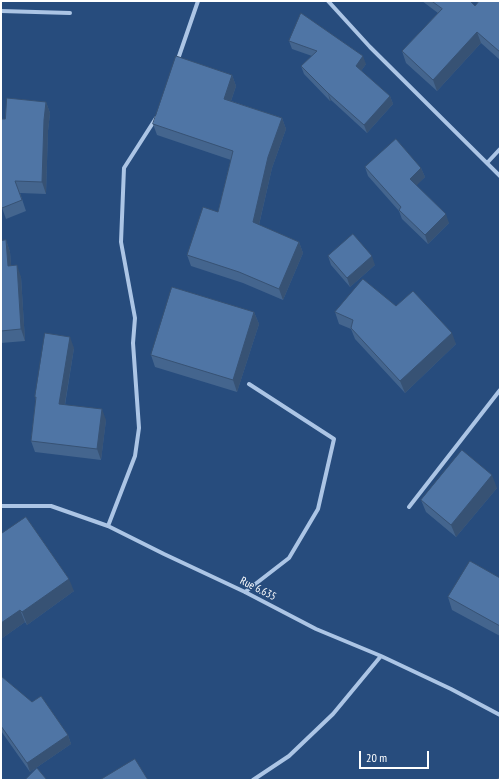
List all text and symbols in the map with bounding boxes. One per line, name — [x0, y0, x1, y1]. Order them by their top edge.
street label: Rue 6.635 — [238, 574, 278, 604]
scale bar — [361, 743, 431, 769]
text: 20 m — [366, 750, 387, 765]

